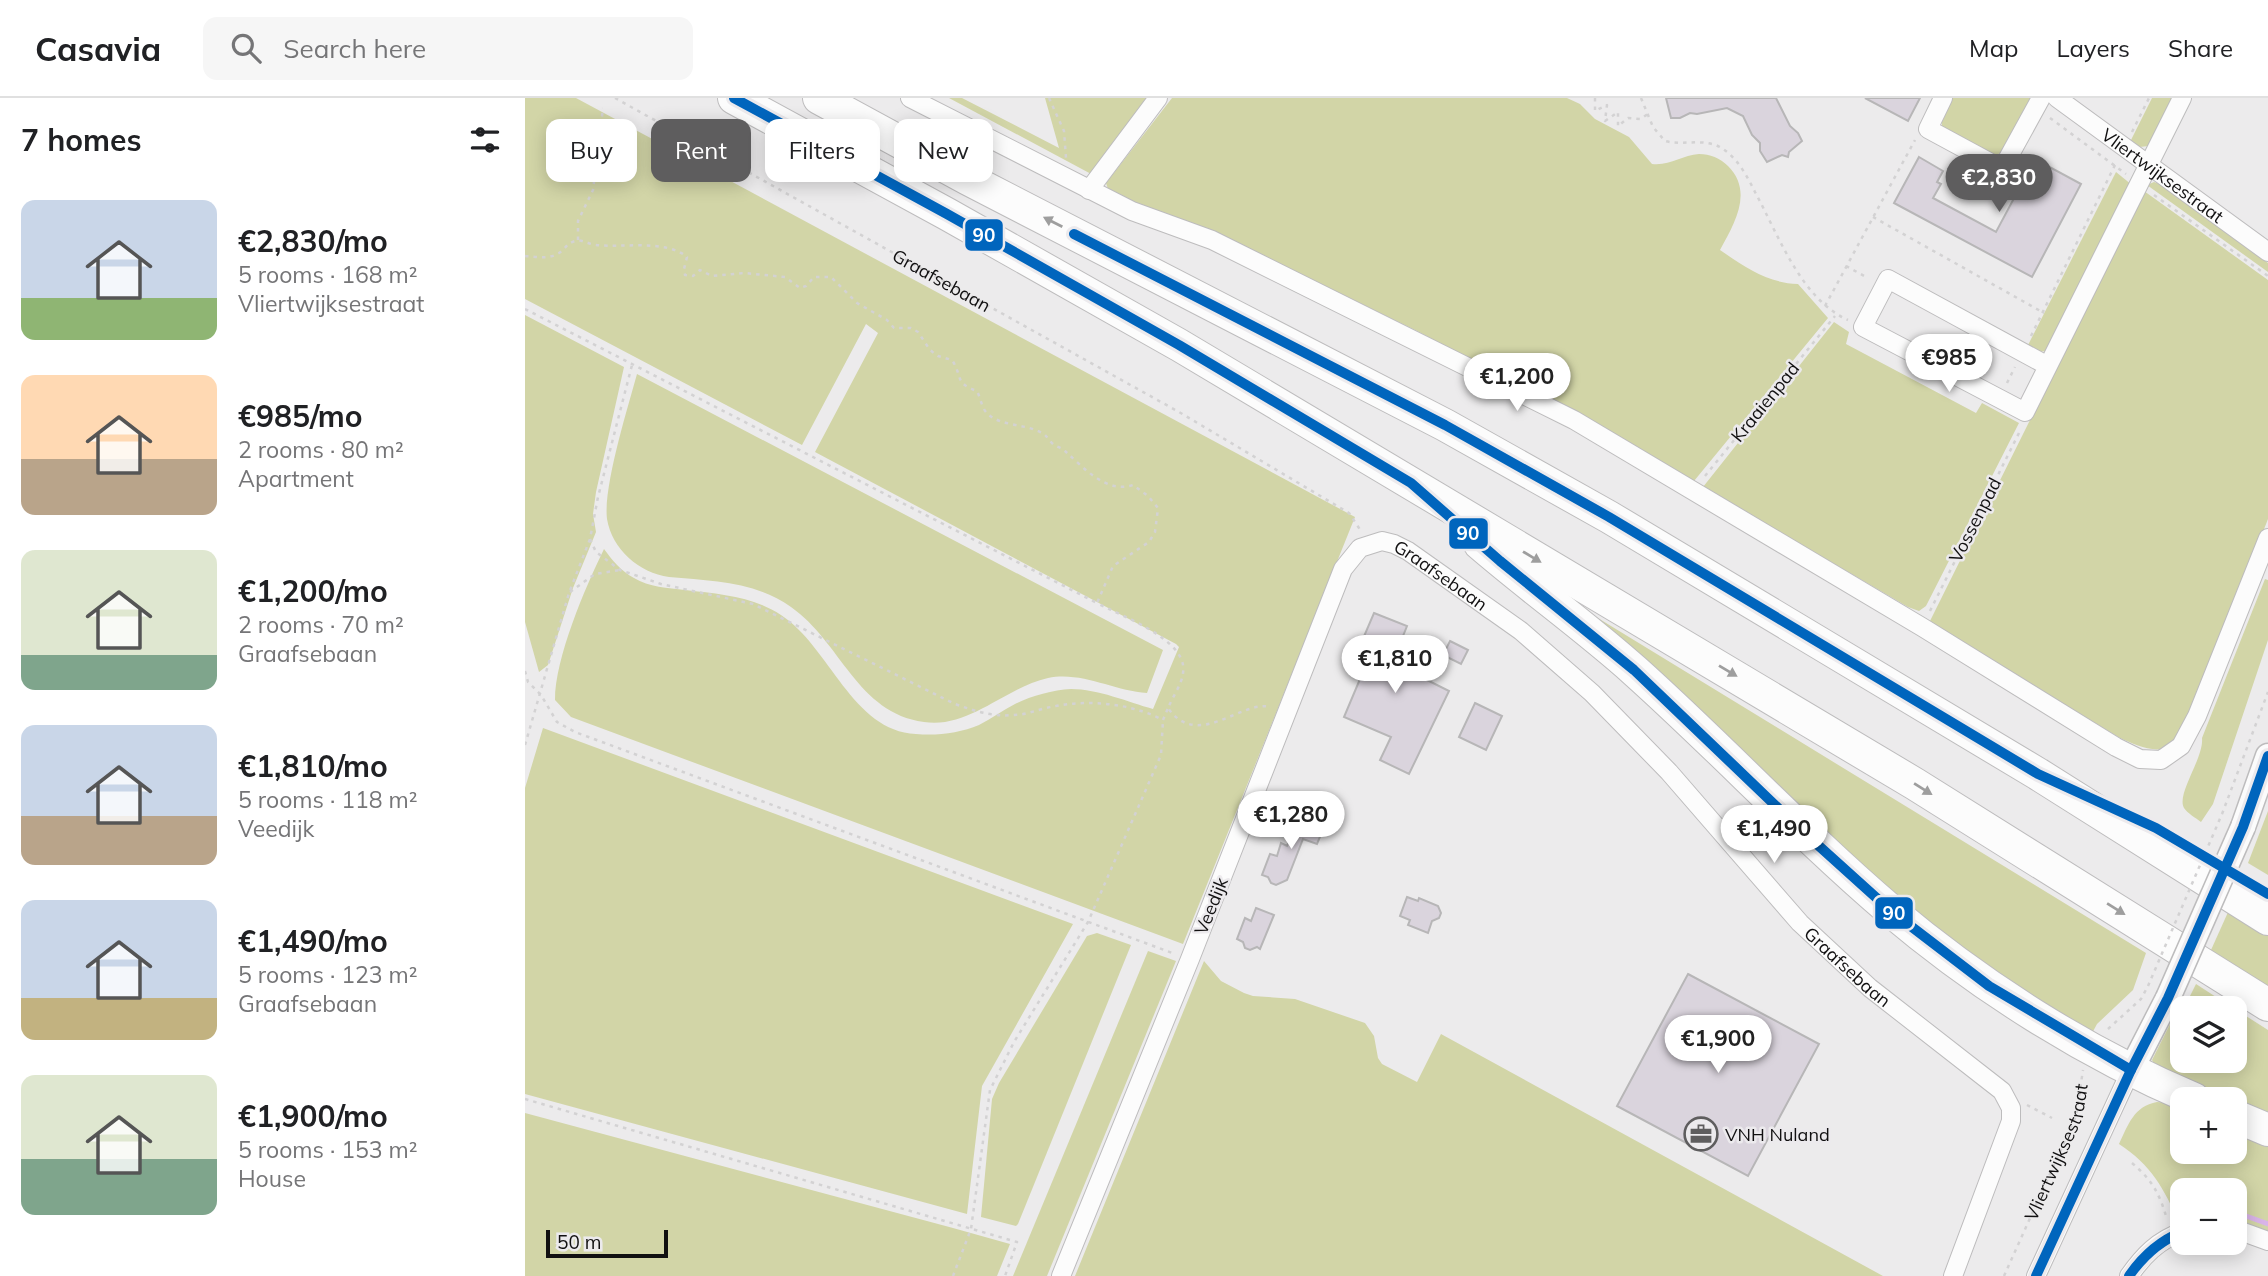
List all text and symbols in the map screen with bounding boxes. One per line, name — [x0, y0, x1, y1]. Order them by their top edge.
search box — [203, 17, 693, 80]
text: Casavia — [35, 28, 161, 69]
icon: search — [227, 29, 265, 67]
text: Search here — [283, 32, 426, 65]
text: Map — [1969, 33, 2018, 63]
text: Layers — [2056, 33, 2130, 63]
text: Share — [2168, 33, 2233, 63]
chip: Buy — [546, 119, 637, 182]
chip: Rent — [651, 119, 751, 182]
chip: Filters — [765, 119, 880, 182]
chip: New — [894, 119, 993, 182]
text: 7 homes — [21, 121, 142, 159]
icon: filters — [466, 121, 504, 159]
street label: Vliertwijksestraat — [2097, 123, 2229, 228]
pin: €2,830 — [1942, 155, 2056, 214]
text: €2,830 — [1962, 162, 2036, 191]
one-way arrow — [1042, 217, 1062, 229]
line badge: 90 — [964, 218, 1004, 252]
text: €2,830/mo — [238, 222, 388, 260]
text: 90 — [973, 223, 995, 247]
icon: home — [77, 228, 161, 312]
street label: Graafsebaan — [889, 243, 995, 316]
text: 5 rooms · 168 m² — [238, 260, 418, 289]
text: Vliertwijksestraat — [238, 289, 424, 318]
pin: €985 — [1908, 334, 1990, 394]
text: €985 — [1921, 342, 1977, 371]
pin: €1,200 — [1460, 354, 1574, 413]
street label: Kraaienpad — [1726, 357, 1804, 447]
text: €1,200 — [1480, 361, 1554, 390]
text: €985/mo — [238, 397, 362, 435]
icon: home — [77, 403, 161, 487]
text: 2 rooms · 80 m² — [238, 435, 404, 464]
text: Apartment — [238, 464, 354, 493]
street label: Vossenpad — [1944, 474, 2006, 566]
line badge: 90 — [1448, 517, 1489, 550]
text: 90 — [1457, 521, 1479, 545]
street label: Graafsebaan — [1391, 535, 1492, 615]
one-way arrow — [1522, 550, 1541, 563]
text: €1,200/mo — [238, 572, 388, 610]
icon: home — [77, 578, 161, 662]
text: 2 rooms · 70 m² — [238, 610, 404, 639]
pin: €1,810 — [1338, 636, 1452, 695]
text: Graafsebaan — [238, 639, 377, 668]
text: €1,810 — [1358, 643, 1432, 672]
one-way arrow — [1719, 665, 1738, 678]
text: €1,810/mo — [238, 747, 388, 785]
icon: home — [77, 753, 161, 837]
one-way arrow — [1914, 782, 1933, 795]
text: 5 rooms · 118 m² — [238, 785, 418, 814]
pin: €1,280 — [1234, 792, 1348, 851]
text: €1,280 — [1254, 799, 1328, 828]
pin: €1,490 — [1717, 806, 1831, 865]
text: €1,490 — [1737, 813, 1811, 842]
text: Veedijk — [238, 814, 314, 843]
street label: Veedijk — [1189, 873, 1233, 938]
line badge: 90 — [1874, 896, 1914, 930]
text: 90 — [1883, 901, 1905, 925]
one-way arrow — [2107, 903, 2126, 915]
text: €1,490/mo — [238, 922, 388, 960]
street label: Graafsebaan — [1800, 922, 1896, 1012]
icon: home — [77, 928, 161, 1012]
text: 5 rooms · 123 m² — [238, 960, 418, 989]
text: Graafsebaan — [238, 989, 377, 1018]
map controls — [2170, 996, 2247, 1255]
button: layers — [2170, 996, 2247, 1073]
pin: €1,900 — [1661, 1016, 1775, 1075]
text: €1,900 — [1681, 1023, 1755, 1052]
street label: Vliertwijksestraat — [2019, 1082, 2092, 1224]
button: + — [2170, 1087, 2247, 1164]
text: €1,900/mo — [238, 1097, 388, 1135]
icon: home — [77, 1103, 161, 1187]
office icon: VNH Nuland — [1682, 1115, 1720, 1153]
place label: VNH Nuland — [1725, 1123, 1830, 1146]
text: 5 rooms · 153 m² — [238, 1135, 418, 1164]
text: House — [238, 1164, 306, 1193]
button: − — [2170, 1178, 2247, 1255]
scale bar — [546, 1227, 669, 1259]
text: 50 m — [557, 1230, 601, 1254]

